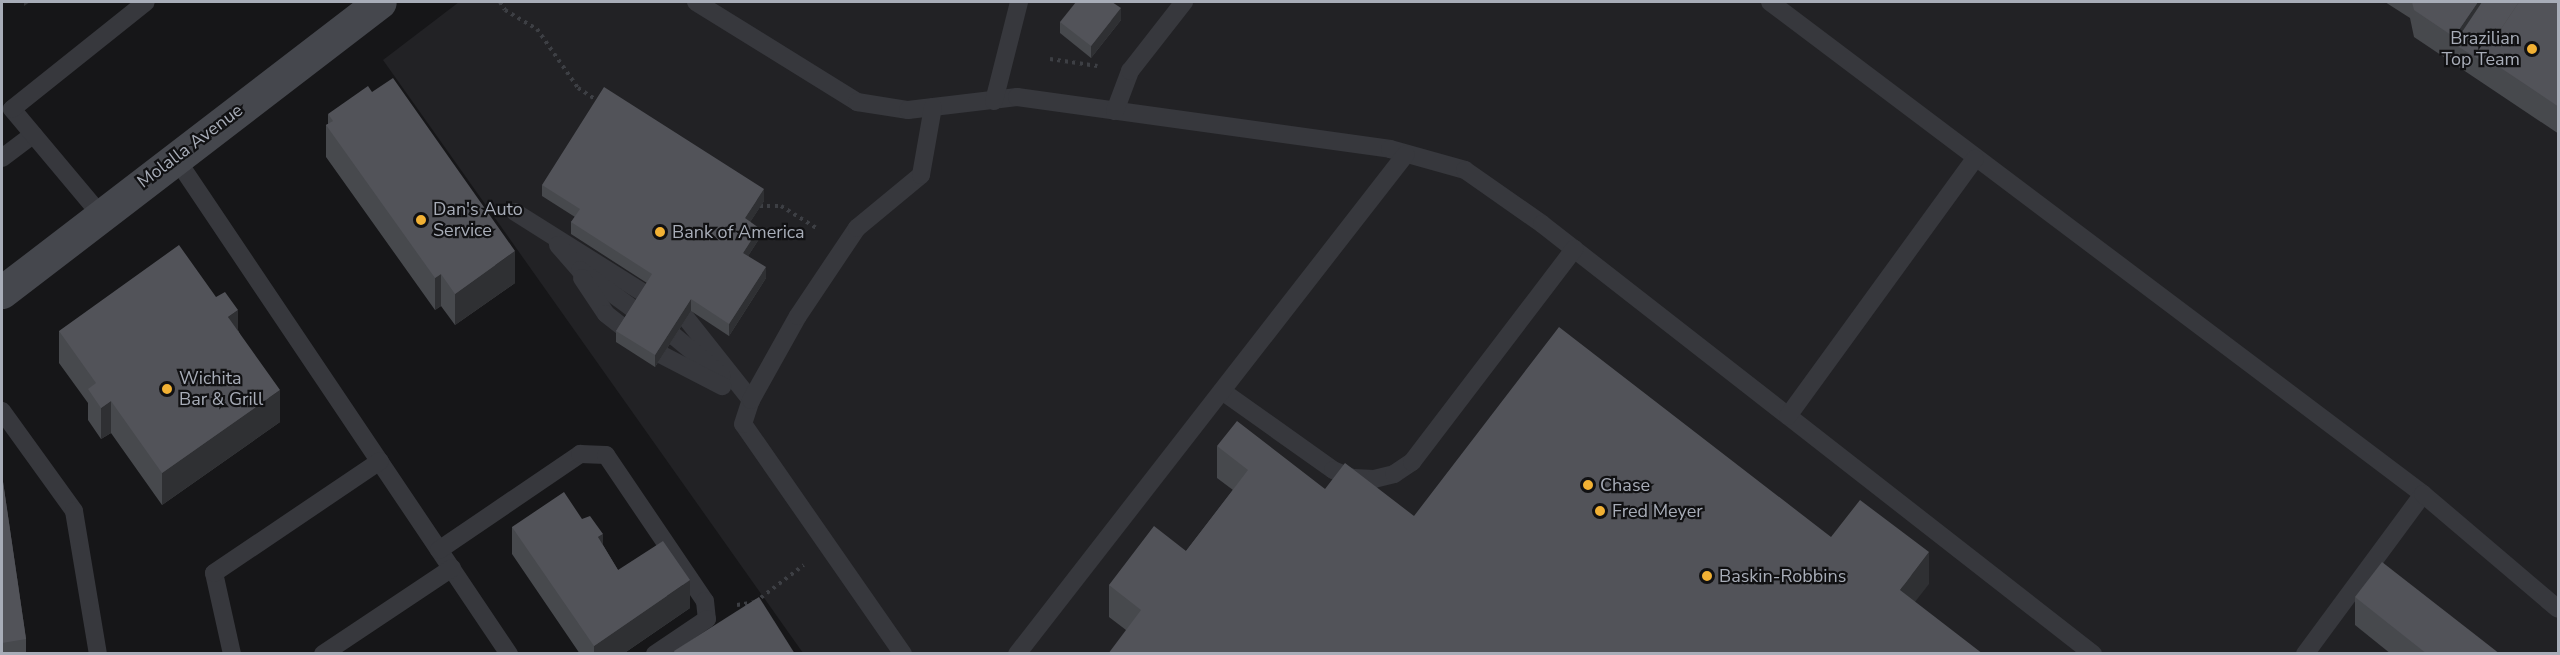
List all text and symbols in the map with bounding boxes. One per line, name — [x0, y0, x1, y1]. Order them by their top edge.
place label: Brazilian Top Team — [2441, 28, 2520, 70]
marker: Brazilian Top Team — [2525, 42, 2539, 56]
street label: Molalla Avenue — [133, 99, 247, 193]
place label: Dan's Auto Service — [433, 199, 523, 242]
marker: Dan's Auto Service — [414, 213, 428, 227]
place label: Bank of America — [672, 221, 805, 243]
marker: Bank of America — [653, 225, 667, 239]
place label: Wichita Bar & Grill — [179, 368, 263, 410]
marker: Wichita Bar & Grill — [160, 382, 174, 396]
place label: Chase — [1600, 474, 1650, 496]
marker: Chase — [1581, 478, 1595, 492]
place label: Fred Meyer — [1612, 500, 1703, 522]
marker: Fred Meyer — [1593, 504, 1607, 518]
place label: Baskin-Robbins — [1719, 565, 1846, 587]
marker: Baskin-Robbins — [1700, 569, 1714, 583]

